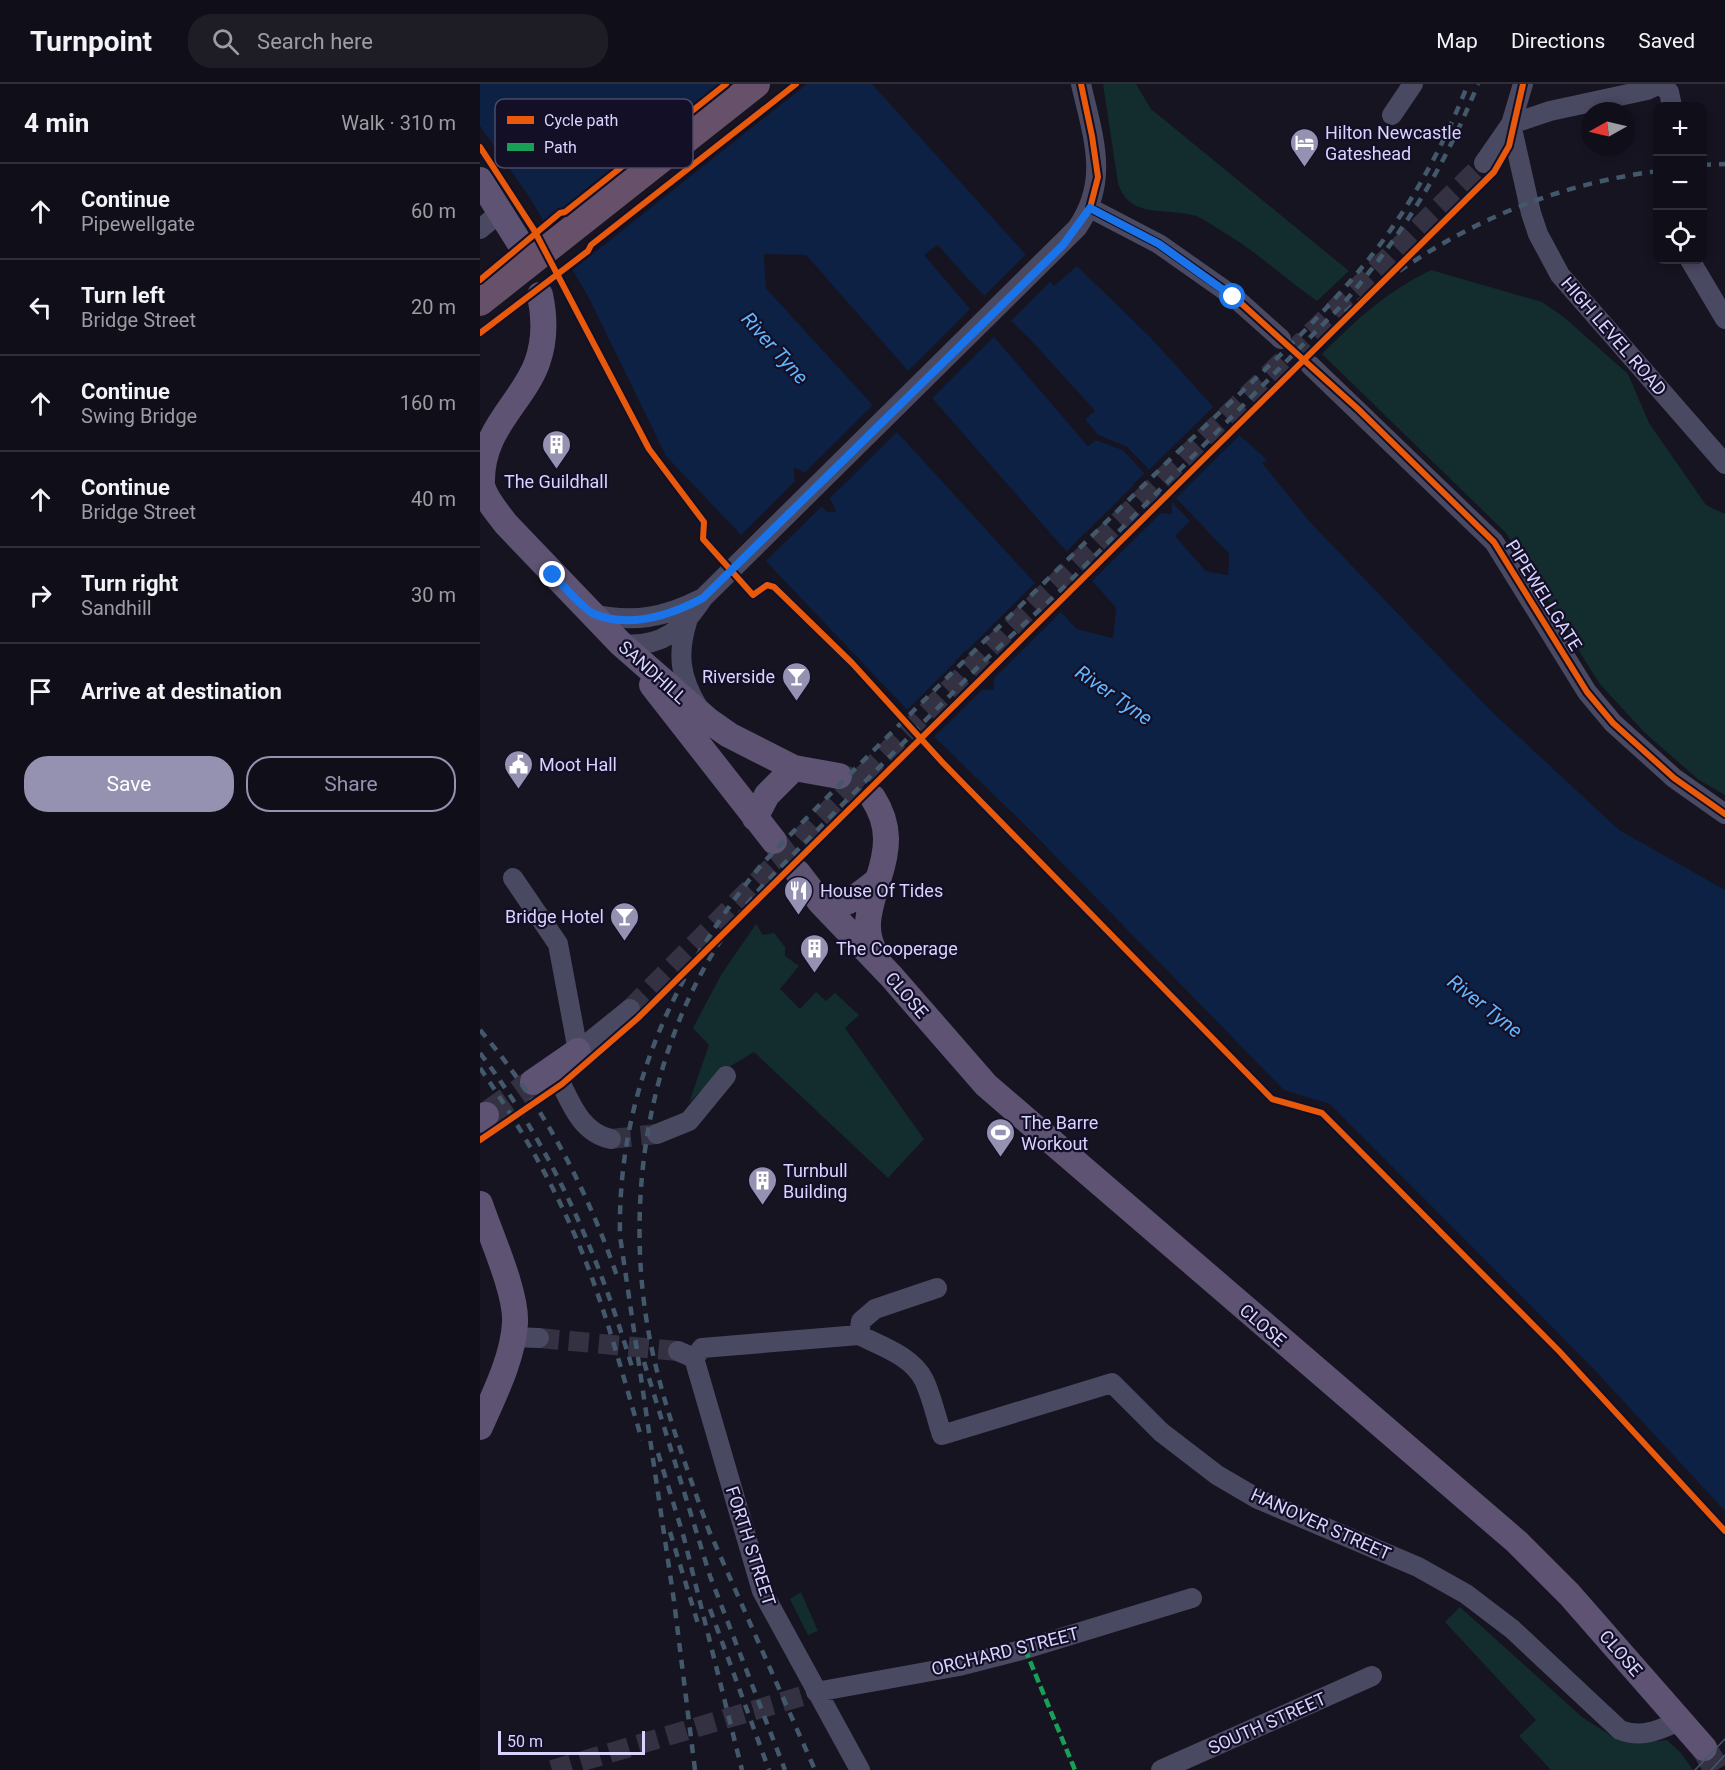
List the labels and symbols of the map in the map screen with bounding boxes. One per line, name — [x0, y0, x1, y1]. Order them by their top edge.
legend — [495, 99, 693, 168]
north arrow — [1581, 102, 1635, 156]
text: Cycle path — [544, 111, 618, 130]
place label: Hilton Newcastle Gateshead — [1325, 122, 1461, 164]
hotel icon: Hilton Newcastle Gateshead — [1288, 126, 1320, 168]
text: Path — [544, 138, 577, 157]
street label: HIGH LEVEL ROAD — [1557, 273, 1671, 399]
route start — [1219, 283, 1245, 309]
water label: River Tyne — [737, 307, 813, 389]
building icon: The Guildhall — [540, 428, 572, 470]
place label: The Guildhall — [504, 471, 608, 492]
street label: PIPEWELLGATE — [1502, 536, 1586, 654]
route end — [539, 561, 565, 587]
street label: SANDHILL — [615, 636, 692, 708]
bar icon: Riverside — [780, 660, 812, 702]
water label: River Tyne — [1071, 660, 1157, 730]
place label: Riverside — [702, 666, 775, 687]
public building icon: Moot Hall — [502, 748, 534, 790]
place label: Moot Hall — [539, 754, 617, 775]
restaurant icon: House Of Tides — [783, 874, 815, 916]
place label: House Of Tides — [820, 880, 943, 901]
bar icon: Bridge Hotel — [609, 900, 641, 942]
place label: Bridge Hotel — [505, 906, 604, 927]
building icon: The Cooperage — [799, 932, 831, 974]
place label: The Cooperage — [836, 938, 958, 959]
street label: CLOSE — [881, 968, 933, 1022]
water label: River Tyne — [1443, 969, 1527, 1043]
place label: The Barre Workout — [1021, 1112, 1098, 1154]
sports icon: The Barre Workout — [984, 1116, 1016, 1158]
place label: Turnbull Building — [783, 1160, 848, 1202]
building icon: Turnbull Building — [746, 1164, 778, 1206]
street label: CLOSE — [1236, 1299, 1290, 1351]
street label: FORTH STREET — [722, 1483, 780, 1609]
street label: HANOVER STREET — [1248, 1484, 1394, 1564]
street label: ORCHARD STREET — [929, 1622, 1081, 1679]
street label: CLOSE — [1595, 1626, 1647, 1680]
street label: SOUTH STREET — [1205, 1688, 1329, 1758]
scale bar — [498, 1728, 645, 1756]

